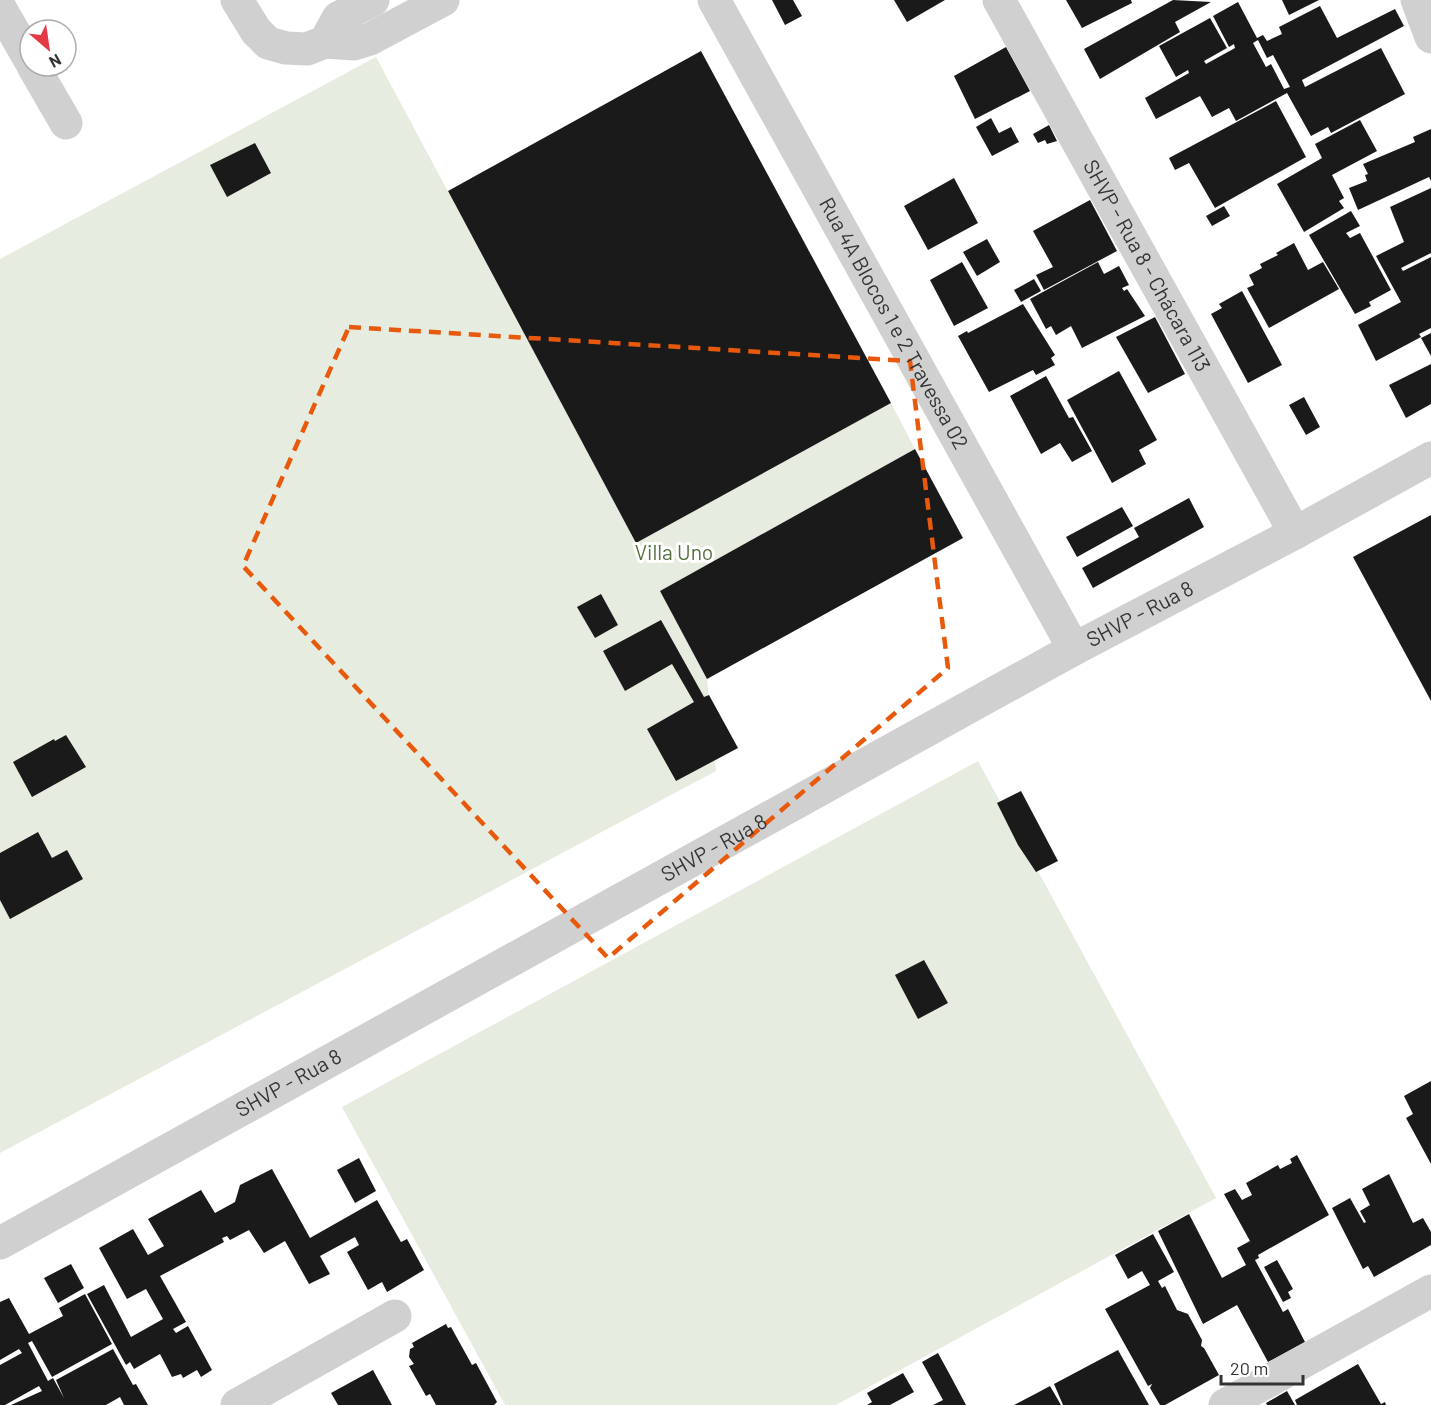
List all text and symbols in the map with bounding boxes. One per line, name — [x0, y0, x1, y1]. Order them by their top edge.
north arrow — [18, 18, 78, 78]
text: N — [46, 51, 65, 72]
street label: SHVP - Rua 8 - Chácara 113 — [1079, 155, 1217, 375]
street label: Rua 4A Blocos 1 e 2 Travessa 02 — [815, 193, 975, 453]
park label: Villa Uno — [635, 539, 713, 564]
street label: SHVP - Rua 8 — [1082, 575, 1197, 651]
street label: SHVP - Rua 8 — [656, 807, 771, 886]
street label: SHVP - Rua 8 — [231, 1043, 345, 1121]
scale bar — [1221, 1348, 1304, 1386]
text: 20 m — [1230, 1357, 1268, 1379]

